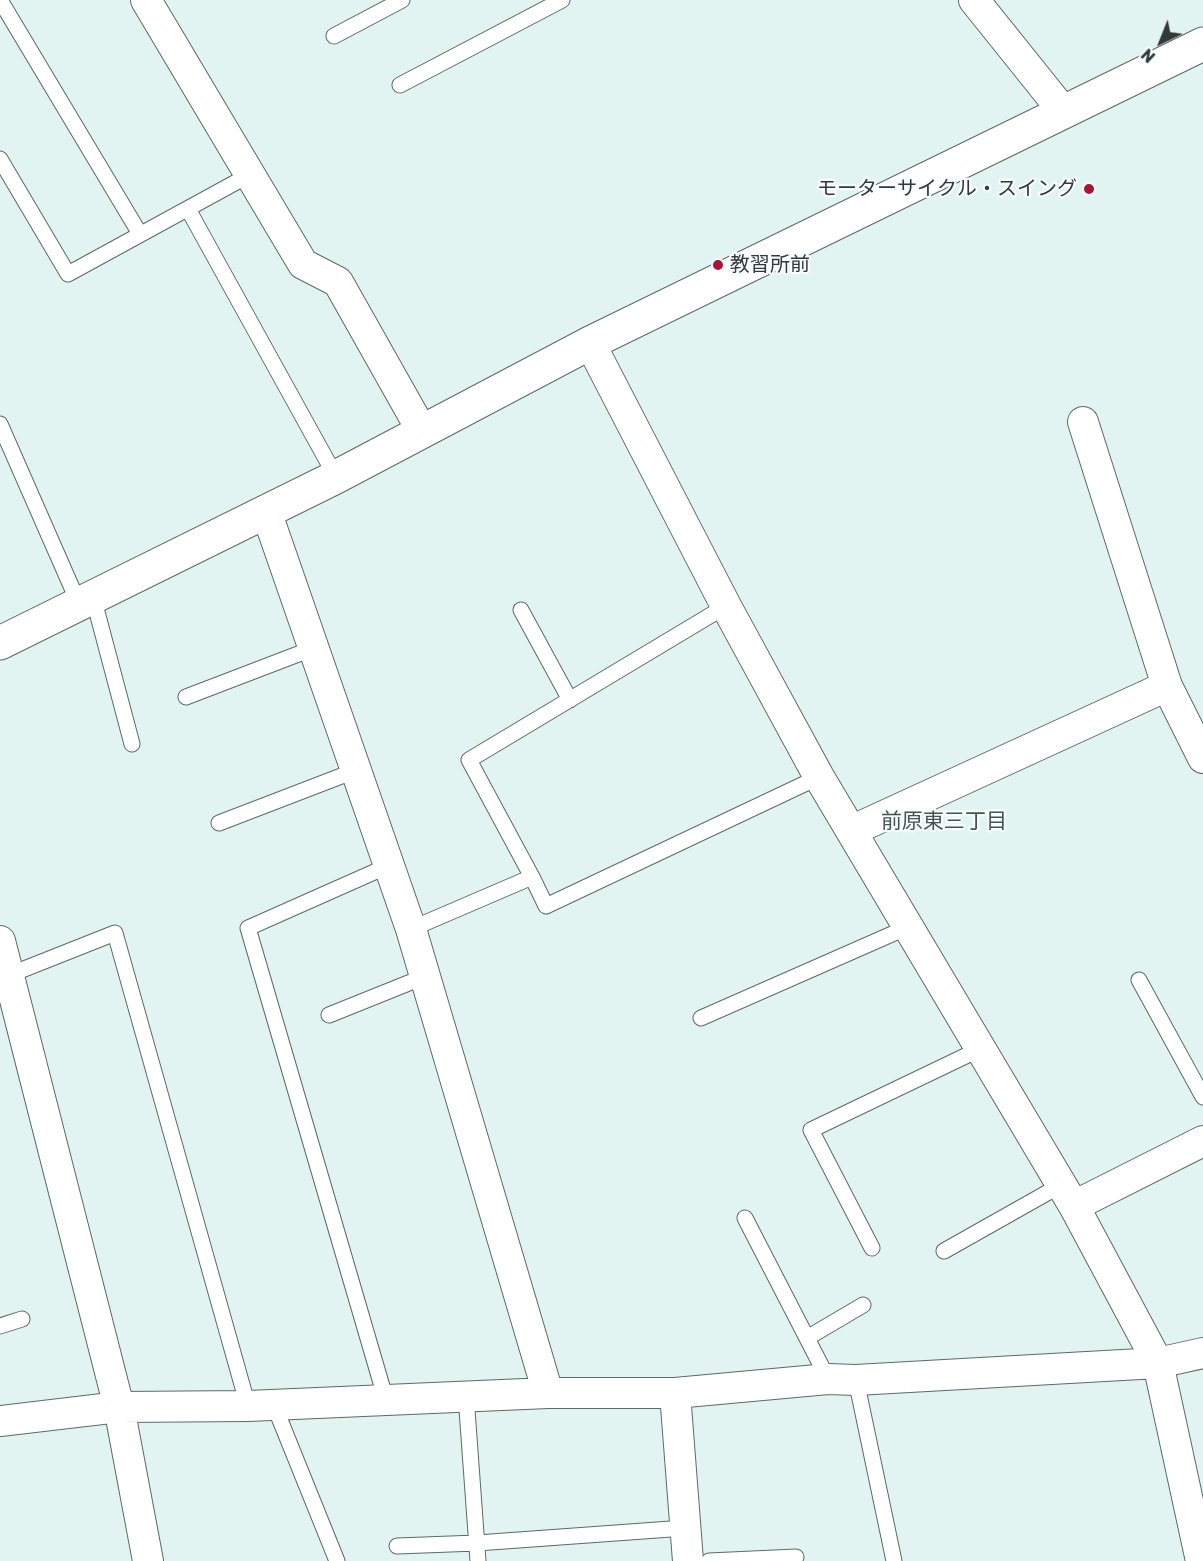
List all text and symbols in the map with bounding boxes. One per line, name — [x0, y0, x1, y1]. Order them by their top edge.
north arrow — [1131, 12, 1191, 72]
text: N — [1138, 45, 1159, 66]
place label: モーターサイクル・スイング — [817, 177, 1077, 201]
marker: モーターサイクル・スイング — [1082, 182, 1096, 196]
place label: 教習所前 — [730, 253, 810, 277]
marker: 教習所前 — [711, 258, 725, 272]
district label: 前原東三丁目 — [881, 809, 1007, 835]

